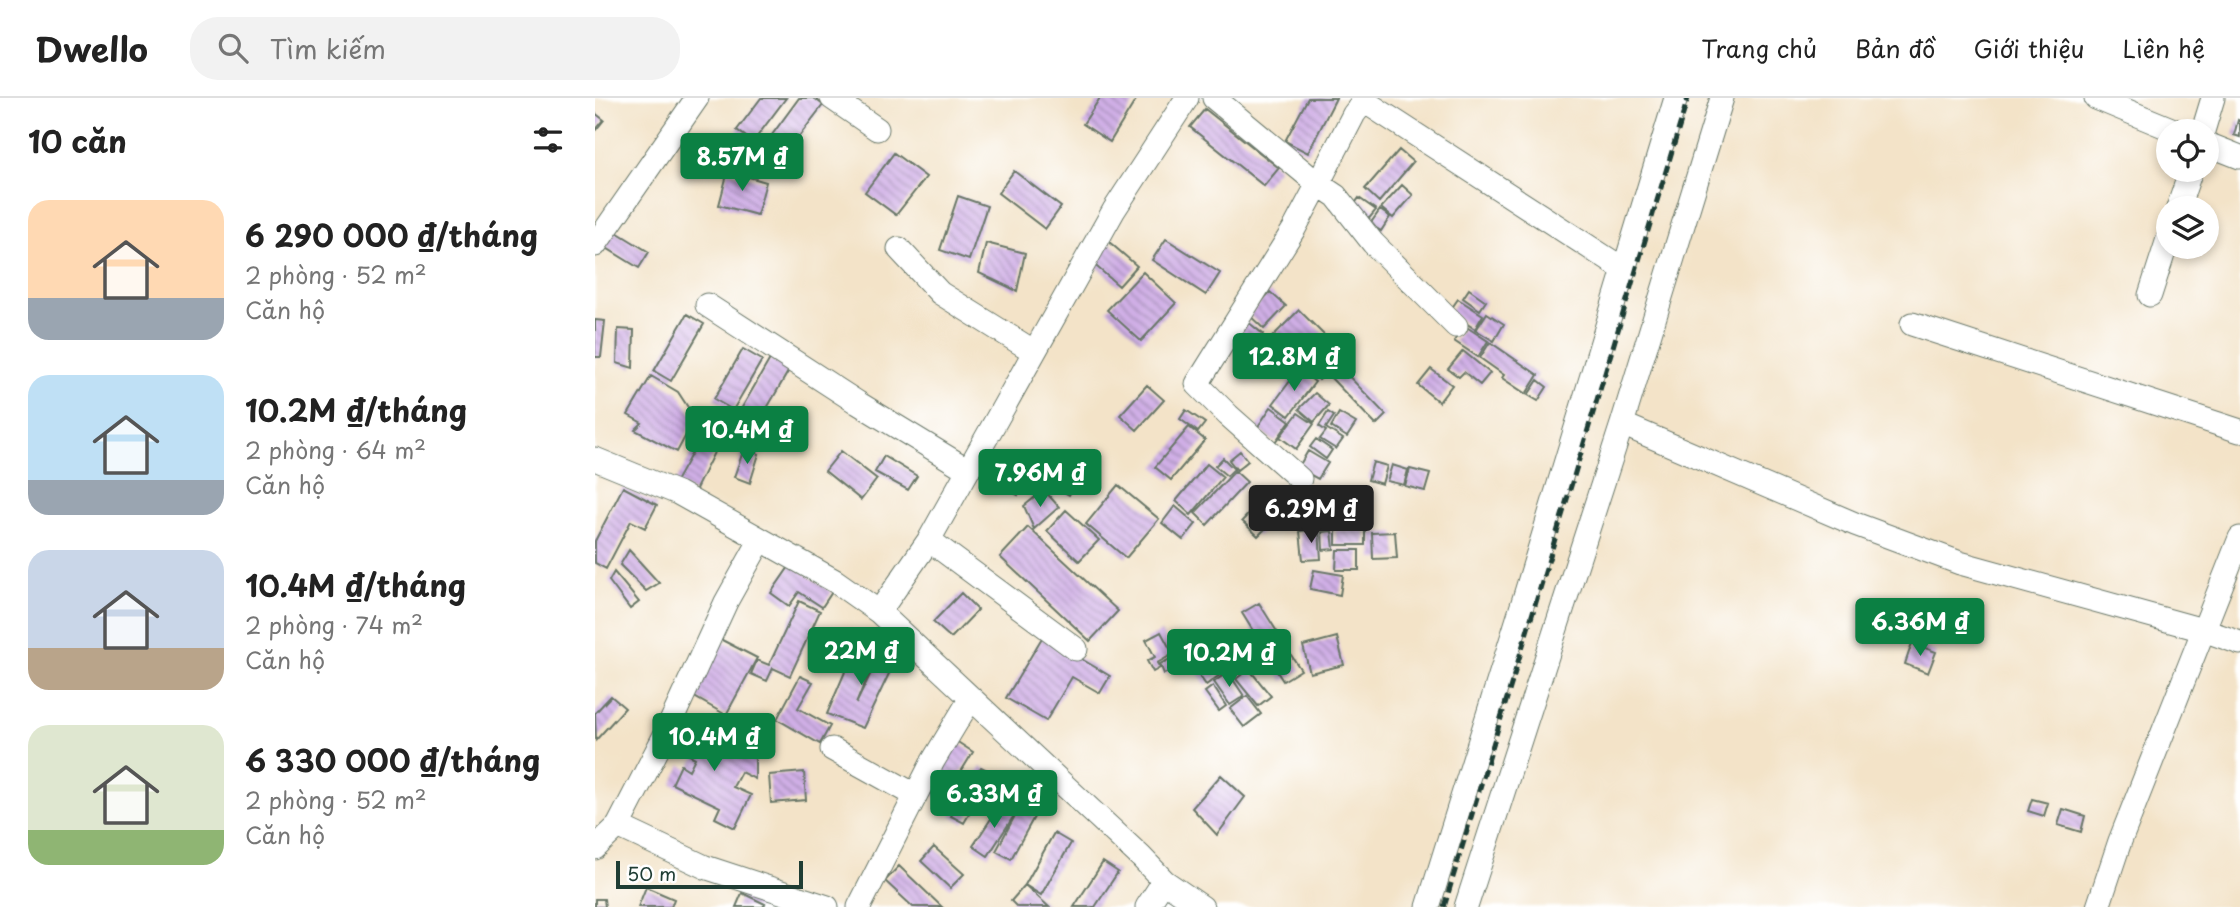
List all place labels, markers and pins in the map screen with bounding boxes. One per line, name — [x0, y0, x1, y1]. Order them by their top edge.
pin: 8.57M ₫ — [677, 134, 807, 193]
pin: 12.8M ₫ — [1229, 334, 1359, 393]
pin: 10.4M ₫ — [682, 406, 812, 466]
pin: 7.96M ₫ — [975, 450, 1105, 509]
pin: 6.29M ₫ — [1246, 486, 1376, 545]
pin: 6.36M ₫ — [1855, 598, 1985, 658]
pin: 22M ₫ — [812, 628, 910, 687]
pin: 10.2M ₫ — [1164, 630, 1294, 689]
pin: 10.4M ₫ — [649, 714, 779, 773]
pin: 6.33M ₫ — [929, 770, 1059, 830]

